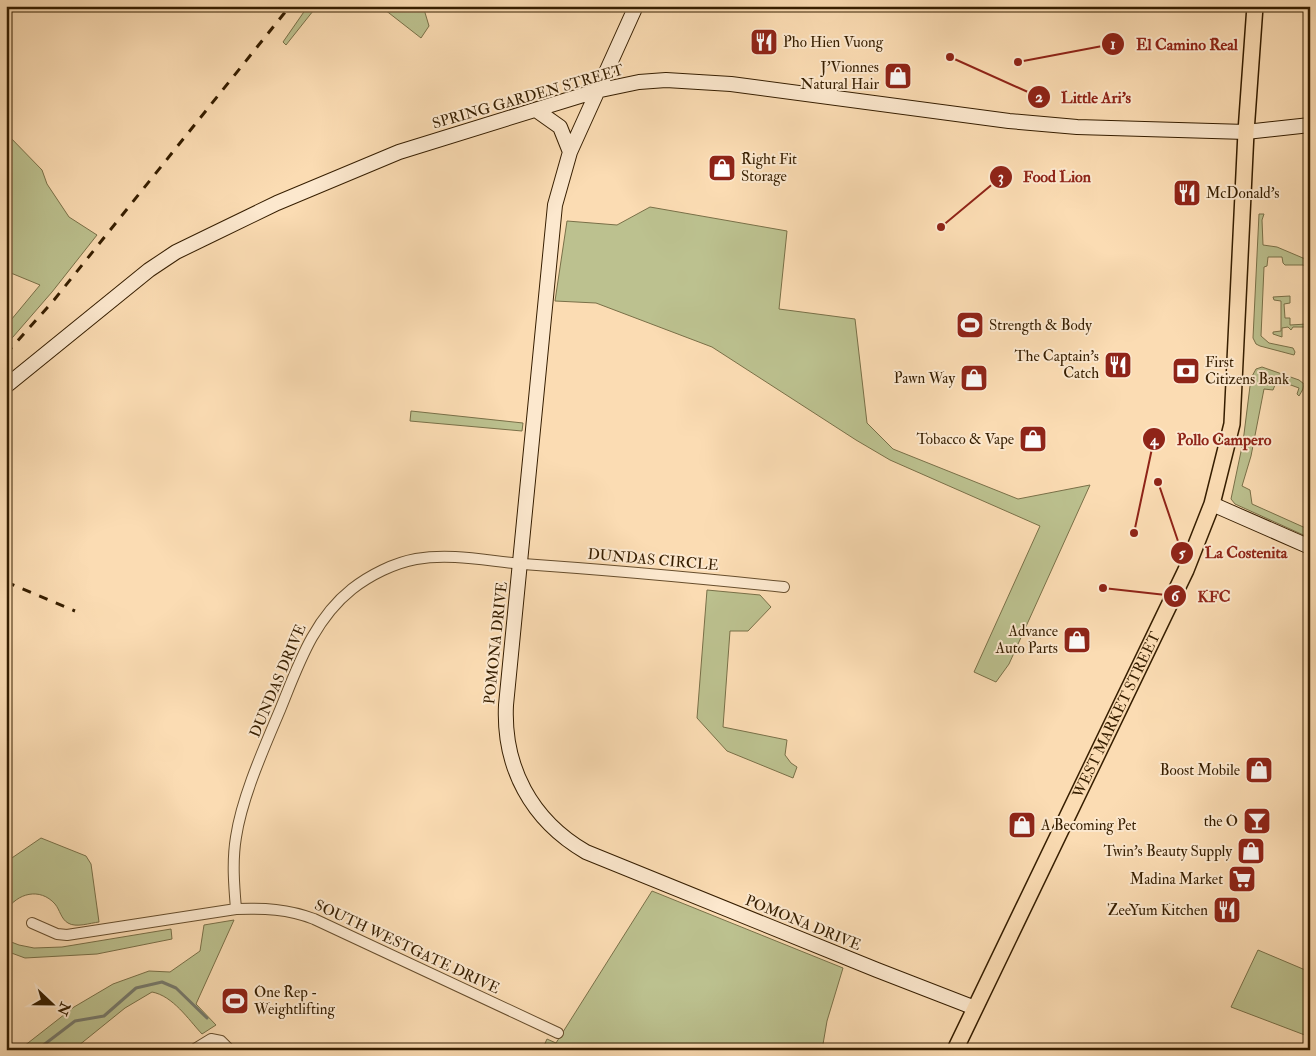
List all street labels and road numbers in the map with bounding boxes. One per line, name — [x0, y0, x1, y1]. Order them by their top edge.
street label: SPRING GARDEN STREET — [430, 61, 626, 133]
street label: DUNDAS CIRCLE — [587, 545, 719, 575]
street label: POMONA DRIVE — [480, 581, 512, 705]
street label: DUNDAS DRIVE — [246, 621, 311, 741]
street label: WEST MARKET STREET — [1068, 629, 1164, 802]
street label: POMONA DRIVE — [742, 891, 864, 955]
street label: SOUTH WESTGATE DRIVE — [311, 896, 503, 998]

